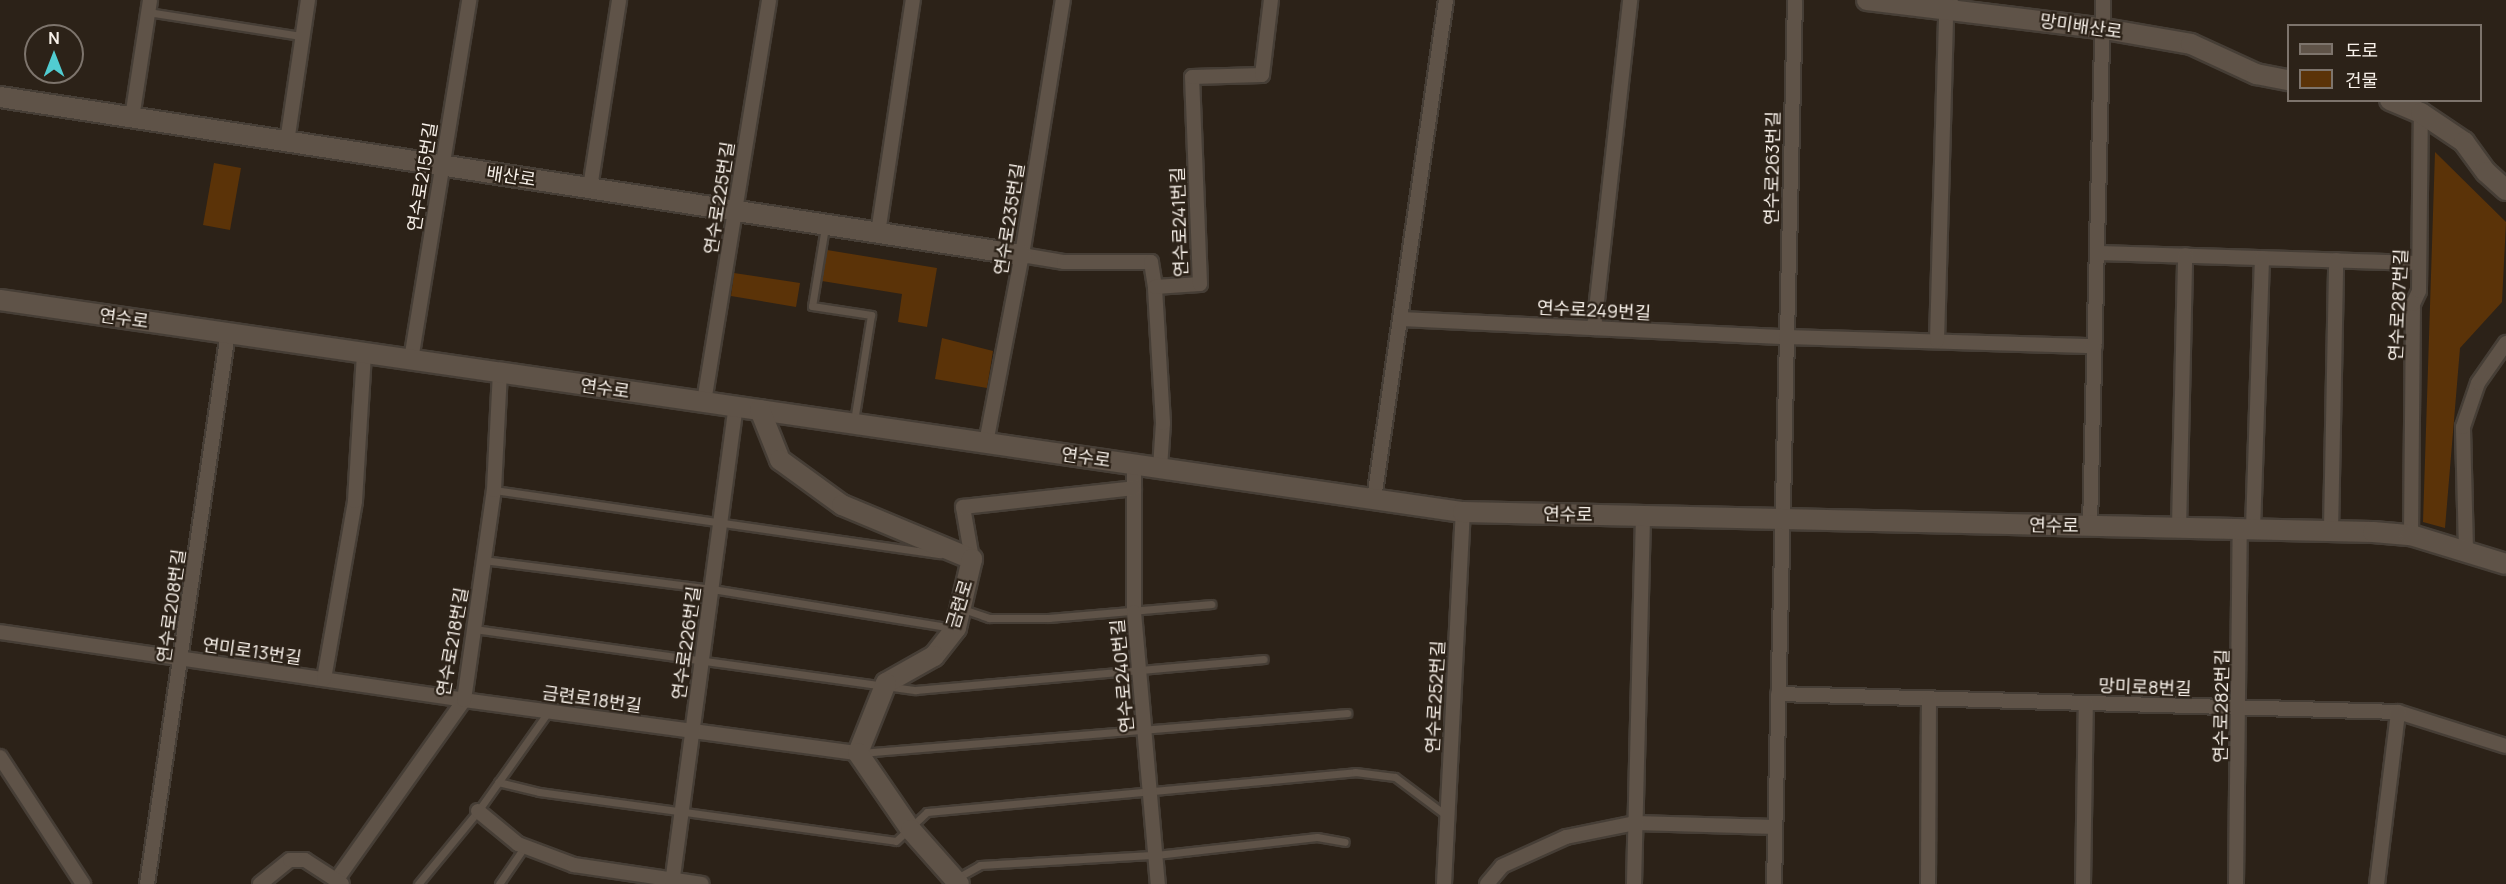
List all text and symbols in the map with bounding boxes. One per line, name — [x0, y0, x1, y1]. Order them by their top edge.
street label: 망미배산로 — [2038, 10, 2124, 42]
north arrow — [24, 24, 84, 84]
legend — [2287, 24, 2482, 102]
text: N — [48, 27, 60, 49]
text: 도로 — [2345, 38, 2378, 62]
text: 건물 — [2345, 68, 2378, 92]
street label: 연수로263번길 — [1760, 111, 1784, 225]
street label: 연수로215번길 — [403, 121, 441, 233]
street label: 연수로225번길 — [699, 140, 739, 256]
street label: 배산로 — [485, 161, 537, 191]
street label: 연수로235번길 — [989, 161, 1029, 277]
street label: 연수로241번길 — [1166, 166, 1192, 278]
street label: 연수로287번길 — [2384, 248, 2412, 362]
street label: 연수로249번길 — [1536, 296, 1652, 324]
street label: 연수로 — [98, 304, 150, 332]
street label: 연수로 — [579, 374, 631, 402]
street label: 연수로 — [1060, 443, 1112, 471]
street label: 연수로 — [1543, 503, 1593, 525]
street label: 연수로 — [2029, 514, 2079, 536]
street label: 연수로208번길 — [152, 548, 190, 664]
street label: 금련로 — [941, 577, 977, 631]
street label: 연수로226번길 — [667, 585, 705, 701]
street label: 연수로218번길 — [432, 586, 472, 698]
street label: 연수로240번길 — [1106, 618, 1138, 734]
street label: 연미로13번길 — [201, 633, 303, 669]
street label: 연수로252번길 — [1421, 640, 1449, 754]
street label: 연수로282번길 — [2209, 649, 2233, 763]
street label: 망미로8번길 — [2098, 675, 2192, 699]
street label: 금련로18번길 — [541, 681, 643, 717]

